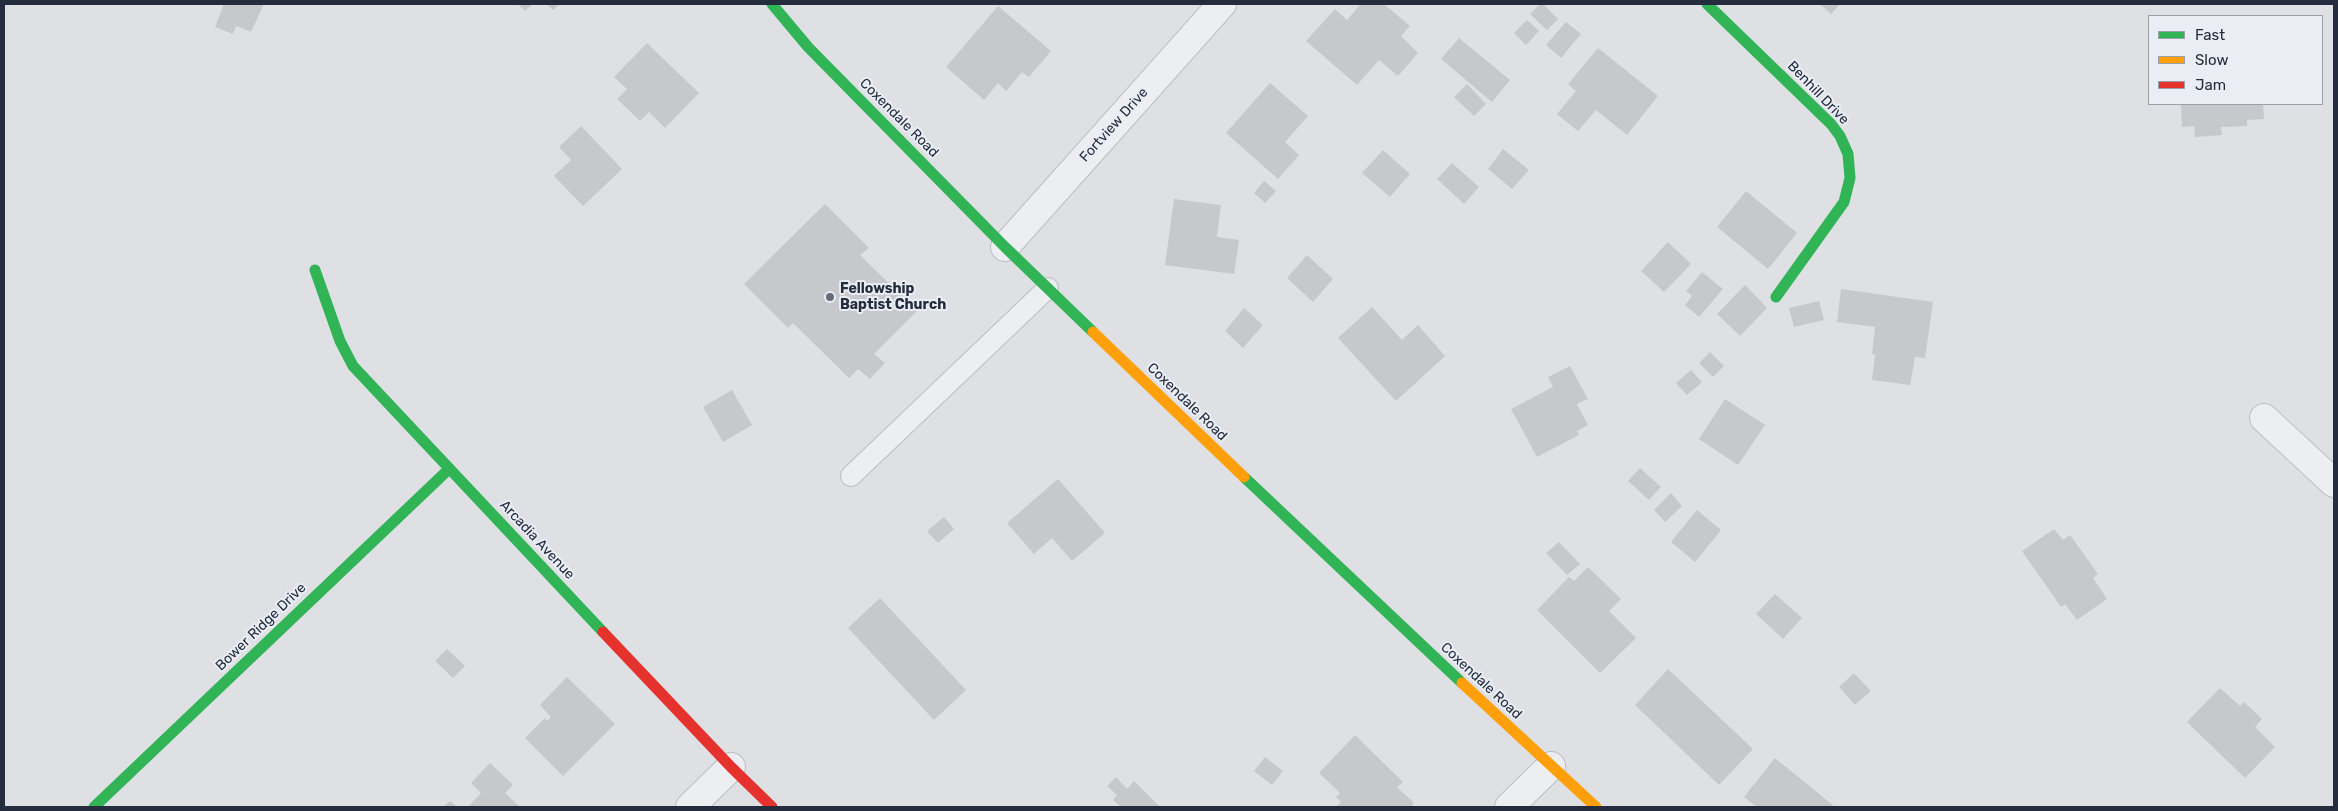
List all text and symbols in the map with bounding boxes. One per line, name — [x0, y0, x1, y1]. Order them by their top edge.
legend — [2148, 15, 2323, 105]
text: Fast — [2195, 26, 2225, 44]
text: Slow — [2195, 51, 2228, 69]
street label: Benhill Drive — [1784, 58, 1852, 128]
street label: Coxendale Road — [856, 75, 942, 161]
text: Jam — [2195, 76, 2226, 94]
street label: Fortview Drive — [1076, 84, 1152, 166]
place label: Fellowship Baptist Church — [840, 281, 946, 314]
marker: Fellowship Baptist Church — [824, 291, 836, 303]
street label: Coxendale Road — [1143, 360, 1231, 444]
street label: Arcadia Avenue — [496, 497, 578, 583]
street label: Bower Ridge Drive — [212, 580, 310, 674]
street label: Coxendale Road — [1437, 639, 1525, 723]

